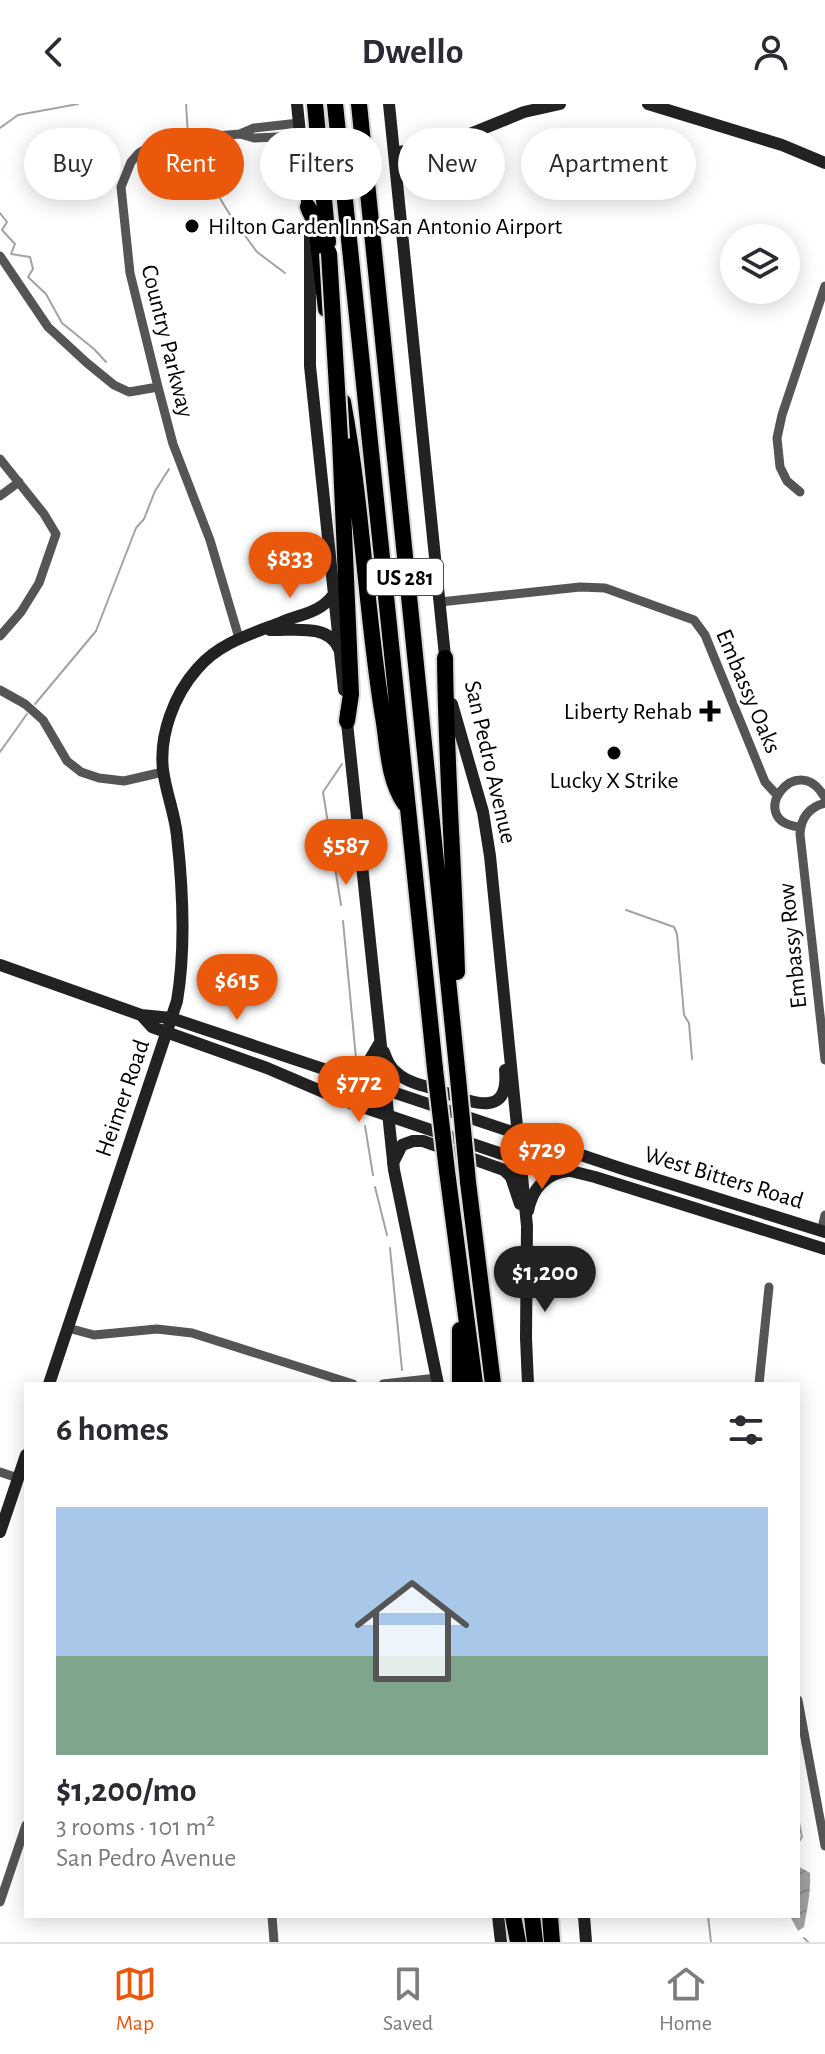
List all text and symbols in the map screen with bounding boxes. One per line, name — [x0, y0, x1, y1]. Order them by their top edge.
icon: back — [32, 30, 76, 74]
icon: person — [749, 30, 793, 74]
text: Dwello — [361, 34, 464, 70]
chip: Buy — [24, 128, 121, 200]
chip: Rent — [137, 128, 244, 200]
chip: Filters — [260, 128, 382, 200]
chip: New — [398, 128, 505, 200]
chip: Apartment — [521, 128, 696, 200]
place label: Hilton Garden Inn San Antonio Airport — [208, 215, 562, 239]
marker: Hilton Garden Inn San Antonio Airport — [183, 217, 201, 235]
map controls — [720, 224, 800, 304]
button: layers — [720, 224, 800, 304]
street label: Country Parkway — [136, 263, 198, 420]
pin: $833 — [243, 532, 337, 600]
text: $833 — [267, 545, 313, 571]
road number: US 281 — [367, 559, 443, 595]
street label: Embassy Oaks — [711, 626, 785, 757]
street label: San Pedro Avenue — [460, 678, 520, 846]
place label: Liberty Rehab — [564, 700, 692, 724]
marker: Liberty Rehab — [699, 700, 721, 722]
marker: Lucky X Strike — [605, 744, 623, 762]
place label: Lucky X Strike — [550, 769, 678, 793]
pin: $587 — [299, 819, 393, 887]
text: $587 — [323, 832, 369, 858]
street label: Embassy Row — [774, 882, 812, 1010]
pin: $615 — [190, 954, 284, 1022]
text: $615 — [215, 967, 259, 993]
street label: Heimer Road — [92, 1036, 154, 1160]
pin: $772 — [312, 1056, 406, 1124]
text: $772 — [336, 1069, 382, 1095]
pin: $729 — [495, 1123, 589, 1191]
text: $729 — [518, 1136, 566, 1162]
street label: West Bitters Road — [641, 1142, 806, 1214]
pin: $1,200 — [480, 1246, 610, 1314]
text: $1,200 — [512, 1259, 578, 1285]
icon: filters — [724, 1408, 768, 1452]
text: 6 homes — [56, 1413, 169, 1447]
icon: home — [340, 1559, 484, 1703]
text: $1,200/mo — [56, 1774, 197, 1808]
text: 3 rooms · 101 m² — [56, 1814, 215, 1840]
text: San Pedro Avenue — [56, 1845, 236, 1871]
tab: Map — [113, 1962, 157, 2036]
tab: Saved — [383, 1962, 433, 2036]
tab: Home — [659, 1962, 712, 2036]

